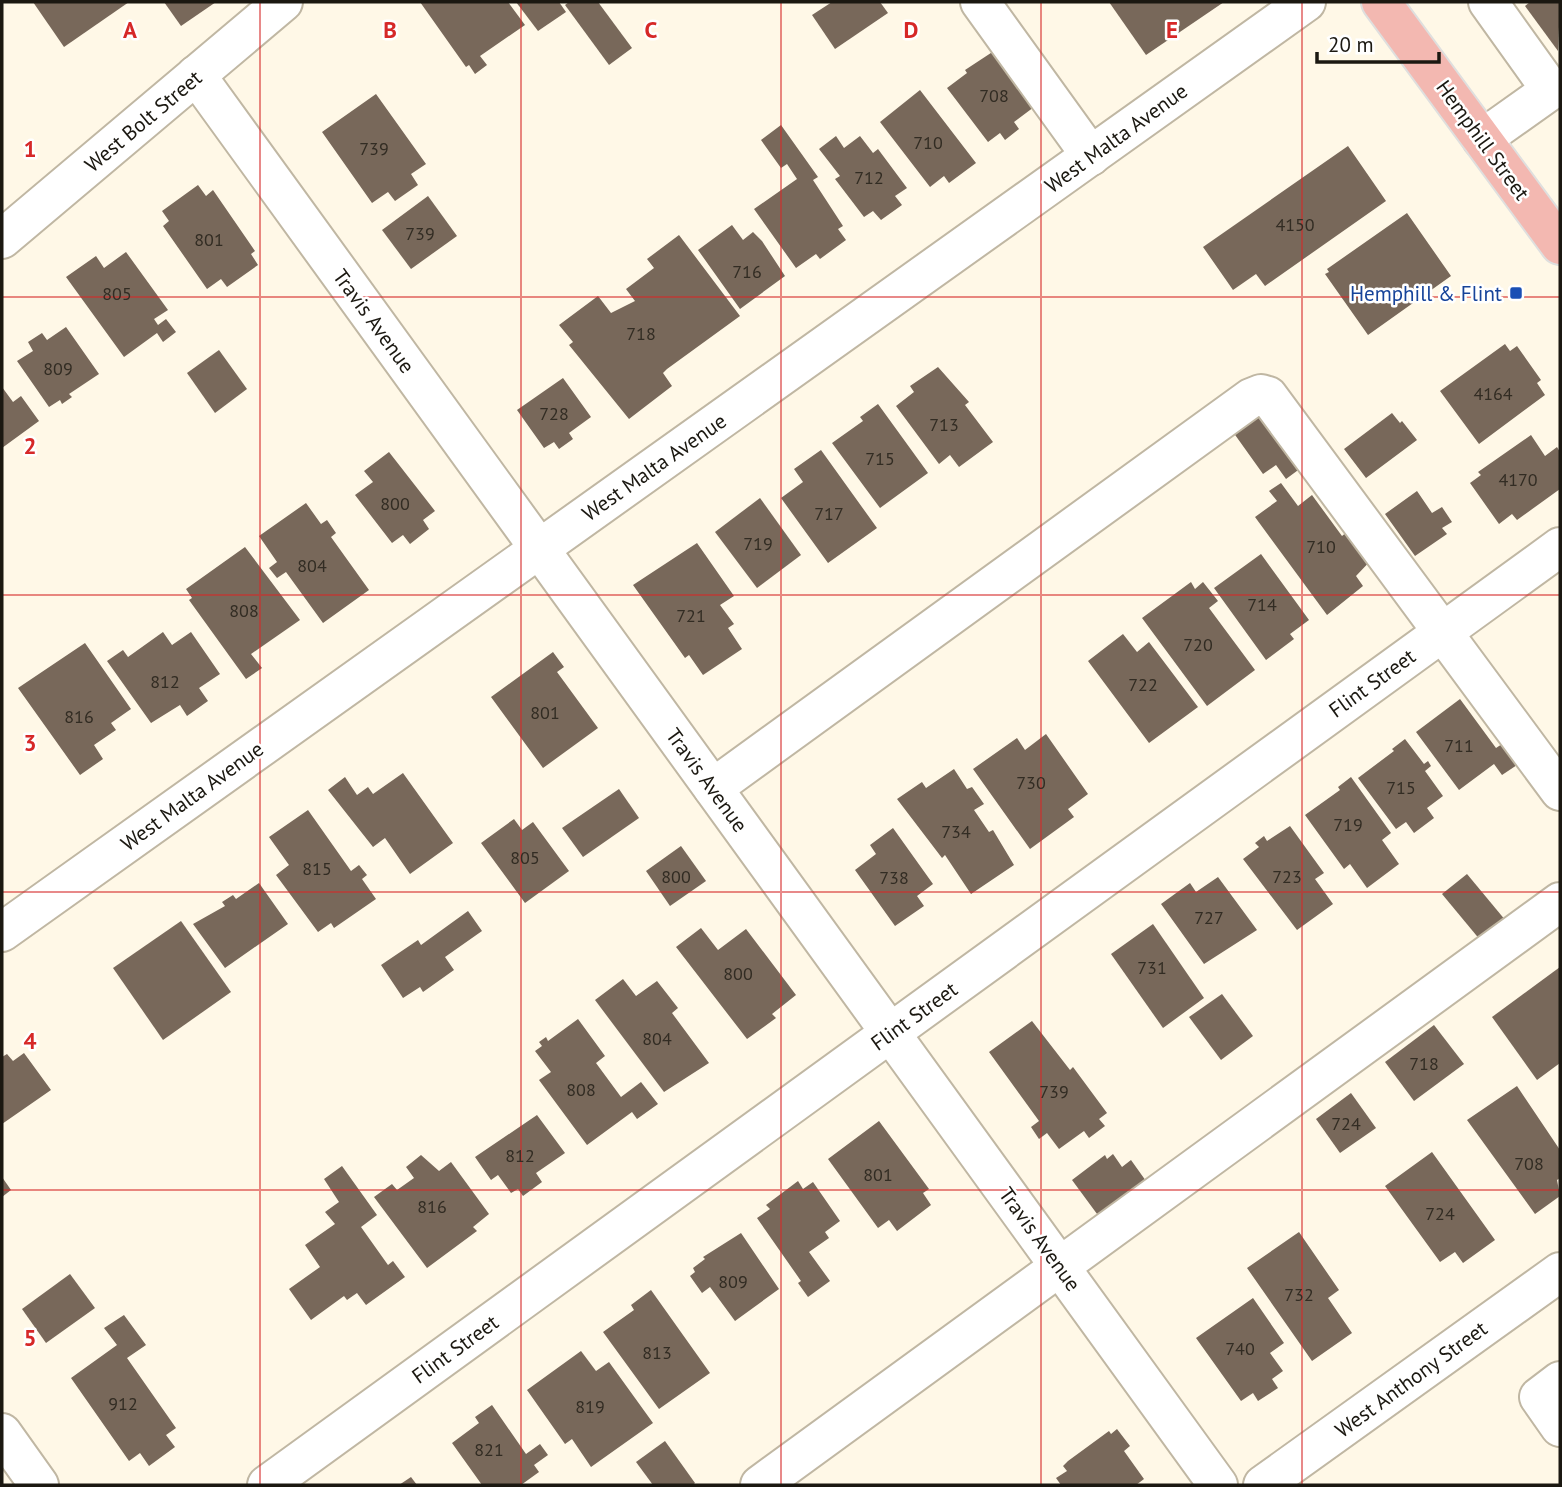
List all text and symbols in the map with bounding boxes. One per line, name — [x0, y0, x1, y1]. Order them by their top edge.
text: A — [123, 15, 137, 44]
text: B — [383, 15, 397, 44]
text: C — [645, 15, 658, 44]
text: D — [904, 15, 918, 44]
text: E — [1166, 15, 1178, 44]
scale bar — [1317, 21, 1440, 65]
text: 20 m — [1328, 31, 1374, 58]
street label: West Bolt Street — [79, 64, 207, 178]
street label: Hemphill Street — [1430, 75, 1536, 205]
street label: West Malta Avenue — [1039, 77, 1193, 199]
house number: 708 — [979, 84, 1009, 107]
house number: 710 — [913, 131, 943, 154]
text: 1 — [23, 134, 37, 163]
house number: 739 — [359, 137, 389, 160]
house number: 712 — [854, 166, 884, 189]
house number: 4150 — [1275, 213, 1315, 236]
house number: 739 — [405, 222, 435, 245]
house number: 801 — [194, 228, 224, 251]
house number: 716 — [732, 260, 762, 283]
street label: Travis Avenue — [327, 264, 421, 378]
place label: Hemphill & Flint — [1350, 280, 1502, 307]
house number: 805 — [102, 282, 132, 305]
marker: Hemphill & Flint — [1508, 285, 1524, 301]
house number: 718 — [626, 322, 656, 345]
house number: 809 — [43, 357, 73, 380]
house number: 4164 — [1473, 382, 1513, 405]
house number: 728 — [539, 402, 569, 425]
street label: West Malta Avenue — [577, 407, 731, 527]
house number: 713 — [929, 413, 959, 436]
text: 2 — [23, 431, 37, 460]
house number: 715 — [865, 447, 895, 470]
house number: 4170 — [1498, 468, 1538, 491]
house number: 800 — [380, 492, 410, 515]
house number: 717 — [814, 502, 844, 525]
house number: 719 — [743, 532, 773, 555]
house number: 710 — [1306, 535, 1336, 558]
house number: 804 — [297, 554, 327, 577]
house number: 714 — [1247, 593, 1277, 616]
house number: 808 — [229, 599, 259, 622]
house number: 721 — [676, 604, 706, 627]
house number: 720 — [1183, 633, 1213, 656]
street label: Flint Street — [1323, 643, 1421, 723]
house number: 812 — [150, 670, 180, 693]
house number: 722 — [1128, 673, 1158, 696]
house number: 801 — [530, 701, 560, 724]
house number: 816 — [64, 705, 94, 728]
street label: Travis Avenue — [660, 723, 754, 837]
text: 3 — [23, 728, 37, 757]
house number: 711 — [1444, 734, 1474, 757]
street label: West Malta Avenue — [115, 735, 269, 857]
house number: 730 — [1016, 771, 1046, 794]
house number: 715 — [1386, 776, 1416, 799]
house number: 719 — [1333, 813, 1363, 836]
house number: 734 — [941, 820, 971, 843]
house number: 805 — [510, 846, 540, 869]
house number: 815 — [302, 857, 332, 880]
house number: 800 — [661, 865, 691, 888]
house number: 723 — [1272, 865, 1302, 888]
house number: 738 — [879, 866, 909, 889]
house number: 727 — [1194, 906, 1224, 929]
house number: 731 — [1137, 956, 1167, 979]
house number: 800 — [723, 962, 753, 985]
street label: Flint Street — [865, 976, 963, 1056]
text: 4 — [23, 1026, 37, 1055]
house number: 804 — [642, 1027, 672, 1050]
house number: 718 — [1409, 1052, 1439, 1075]
house number: 808 — [566, 1078, 596, 1101]
house number: 739 — [1039, 1080, 1069, 1103]
house number: 724 — [1331, 1112, 1361, 1135]
house number: 812 — [505, 1144, 535, 1167]
house number: 708 — [1514, 1152, 1544, 1175]
house number: 801 — [863, 1163, 893, 1186]
street label: Travis Avenue — [993, 1182, 1087, 1296]
house number: 816 — [417, 1195, 447, 1218]
house number: 724 — [1425, 1202, 1455, 1225]
house number: 809 — [718, 1270, 748, 1293]
house number: 732 — [1284, 1283, 1314, 1306]
street label: Flint Street — [406, 1309, 504, 1389]
street label: West Anthony Street — [1330, 1315, 1492, 1443]
text: 5 — [23, 1323, 37, 1352]
house number: 740 — [1225, 1337, 1255, 1360]
house number: 813 — [642, 1341, 672, 1364]
house number: 912 — [108, 1392, 138, 1415]
house number: 819 — [575, 1395, 605, 1418]
house number: 821 — [474, 1438, 504, 1461]

